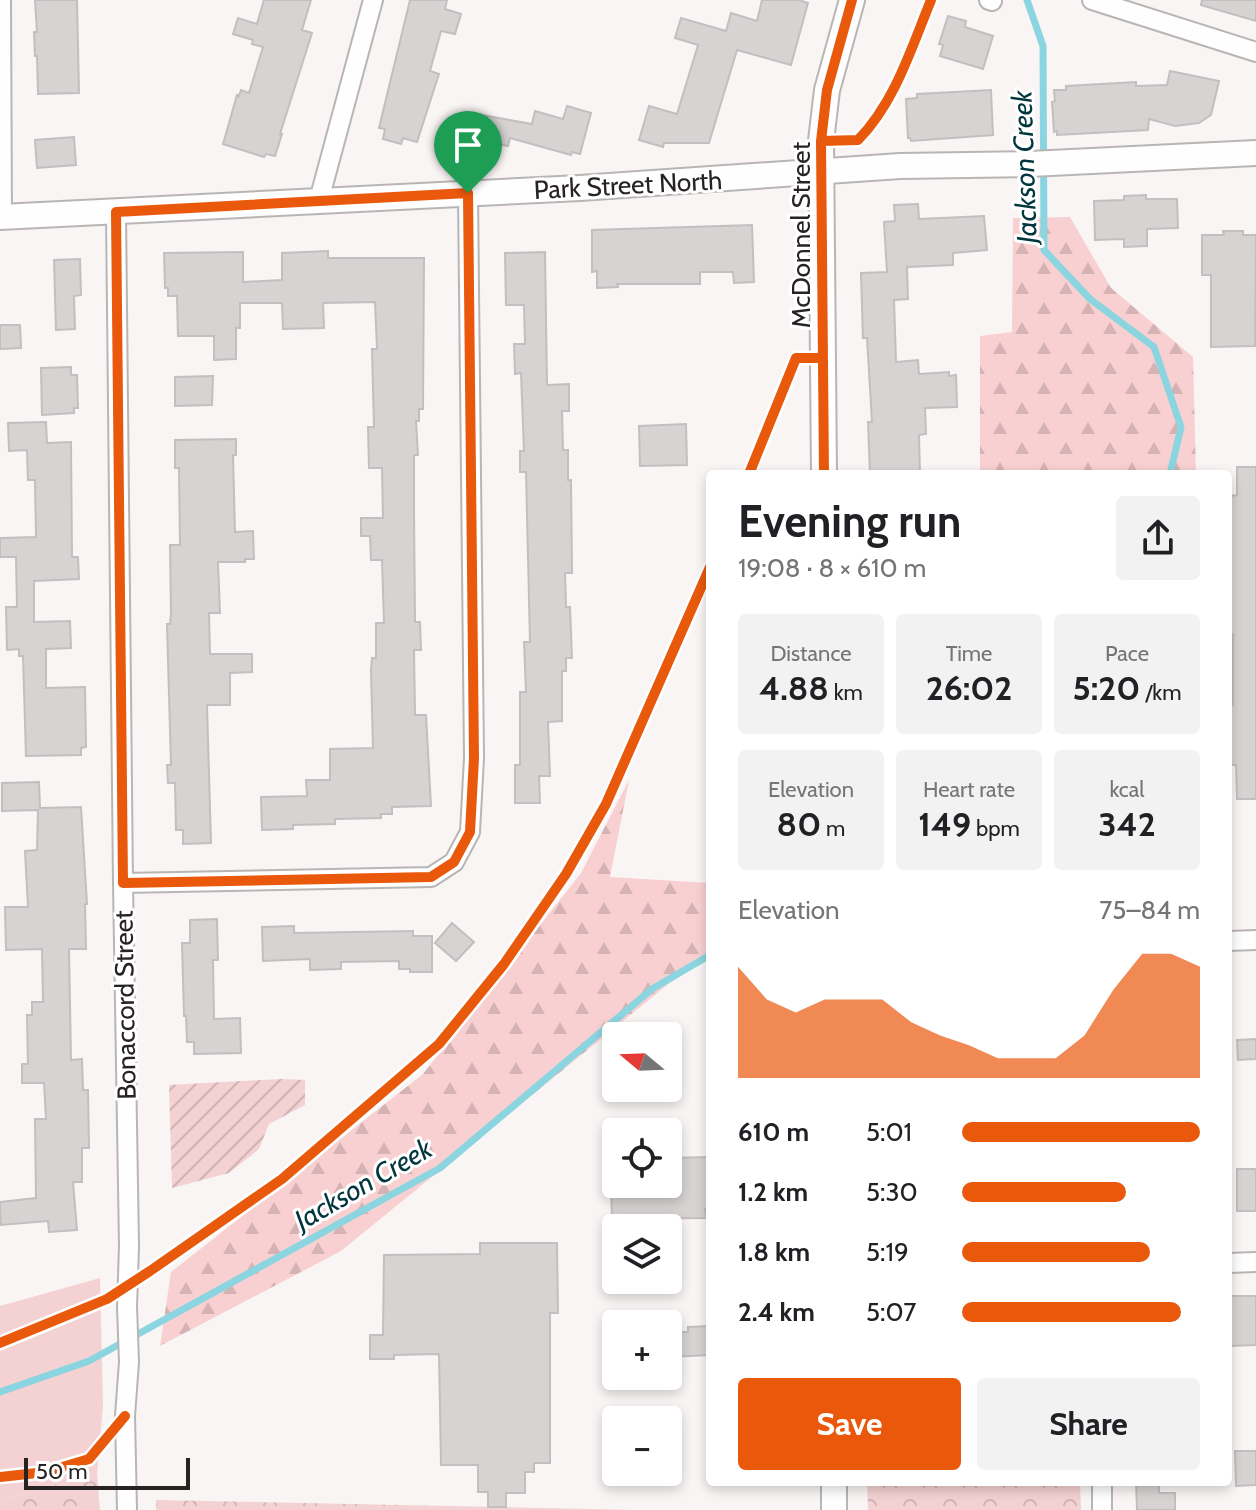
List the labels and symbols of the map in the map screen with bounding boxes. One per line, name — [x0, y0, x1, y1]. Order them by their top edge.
water label: Jackson Creek — [1004, 89, 1044, 247]
pin — [434, 111, 502, 193]
street label: McDonnel Street — [785, 141, 817, 328]
street label: Park Street North — [533, 164, 723, 206]
street label: Bonaccord Street — [107, 910, 143, 1100]
north arrow — [602, 1022, 682, 1102]
water label: Jackson Creek — [286, 1131, 439, 1238]
scale bar — [24, 1454, 190, 1490]

